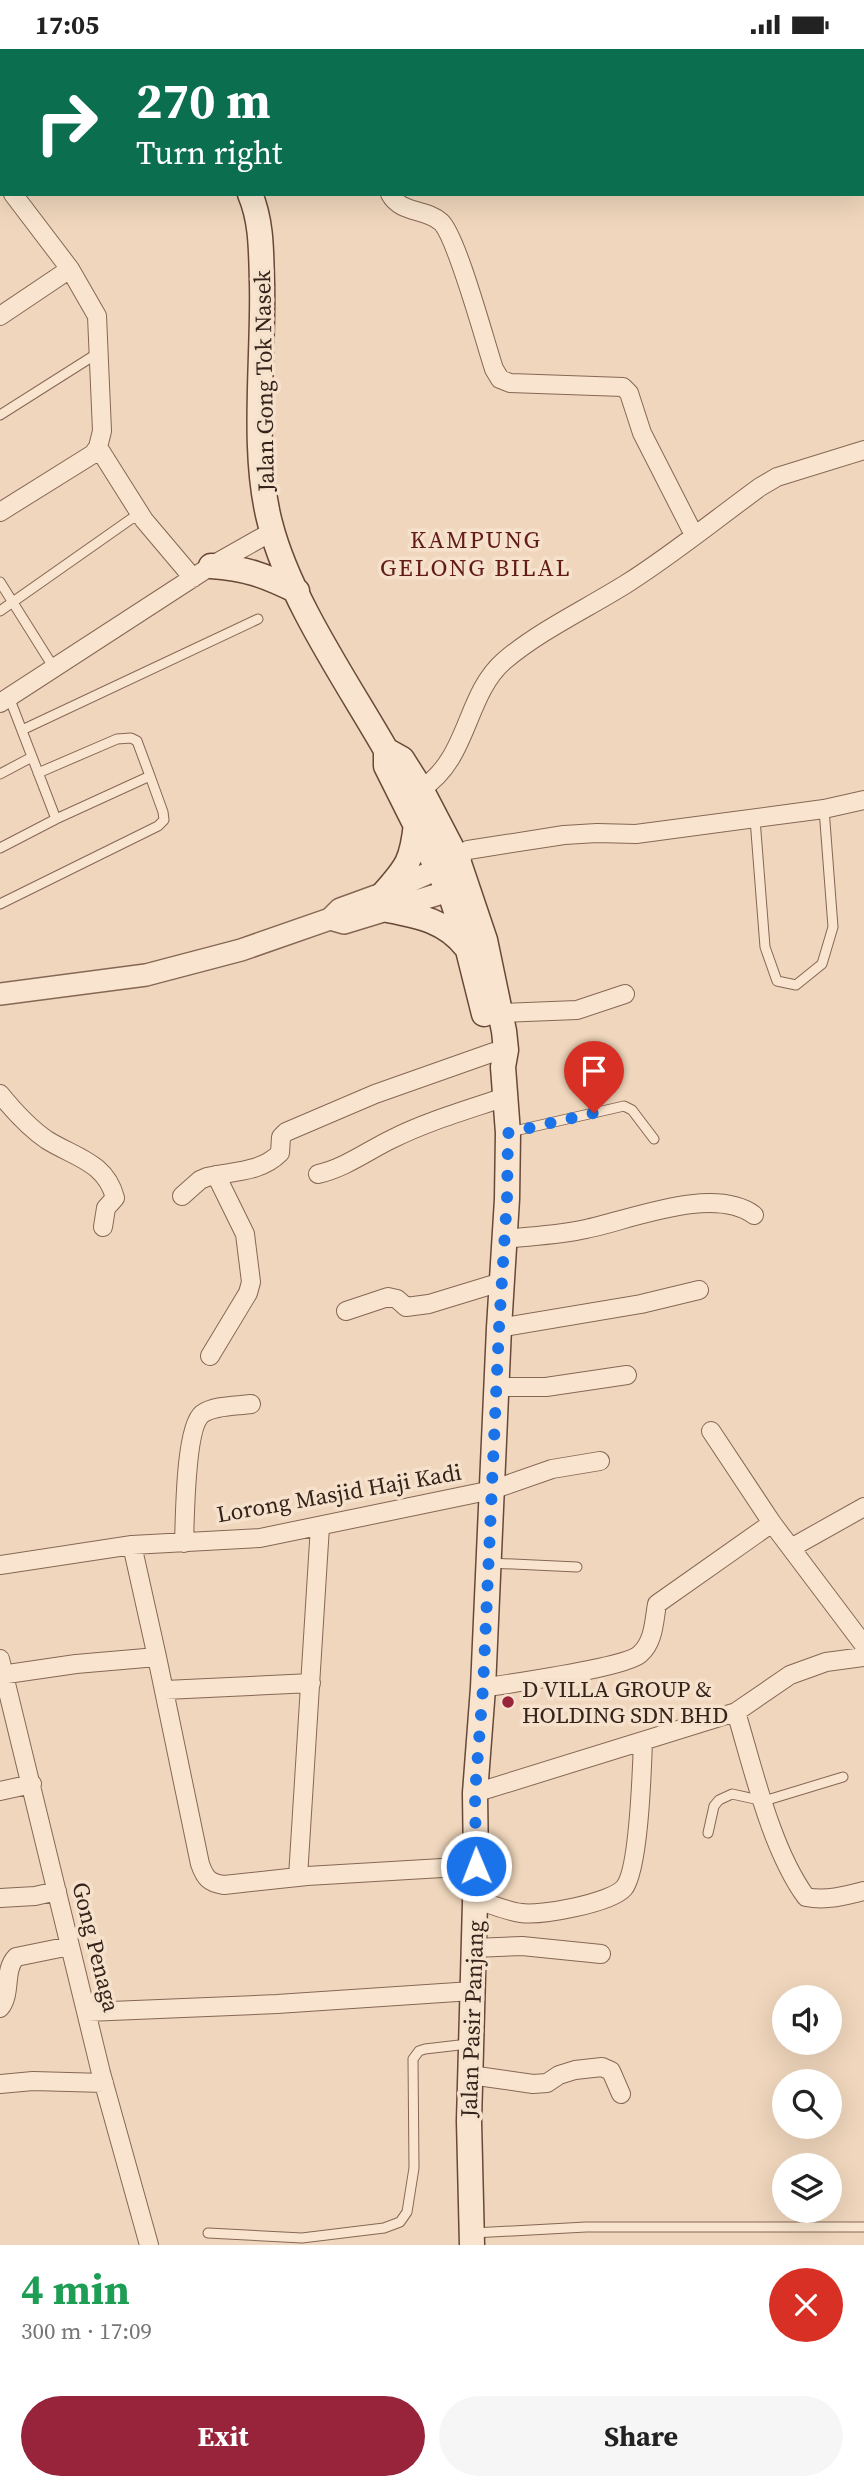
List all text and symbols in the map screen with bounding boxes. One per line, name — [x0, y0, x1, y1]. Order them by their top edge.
text: 17:05 — [35, 7, 99, 43]
text: 270 m — [136, 67, 271, 134]
icon: right — [21, 77, 112, 168]
text: Turn right — [136, 131, 282, 175]
street label: Jalan Gong Tok Nasek — [246, 270, 282, 493]
district label: KAMPUNG GELONG BILAL — [380, 523, 572, 584]
pin — [564, 1041, 624, 1113]
icon: arrive — [575, 1052, 613, 1090]
street label: Lorong Masjid Haji Kadi — [214, 1456, 464, 1530]
place label: D VILLA GROUP & HOLDING SDN BHD — [522, 1673, 728, 1731]
marker: D VILLA GROUP & HOLDING SDN BHD — [500, 1694, 516, 1710]
position arrow — [439, 1829, 513, 1903]
street label: Gong Penaga — [64, 1879, 128, 2016]
street label: Jalan Pasir Panjang — [453, 1920, 491, 2119]
map controls — [772, 1985, 842, 2223]
button: sound — [772, 1985, 842, 2055]
button: search — [772, 2069, 842, 2139]
button: layers — [772, 2153, 842, 2223]
text: 4 min — [21, 2260, 130, 2318]
button: close — [769, 2268, 843, 2342]
text: 300 m · 17:09 — [21, 2315, 152, 2347]
button: Exit — [21, 2396, 425, 2476]
button: Share — [439, 2396, 843, 2476]

